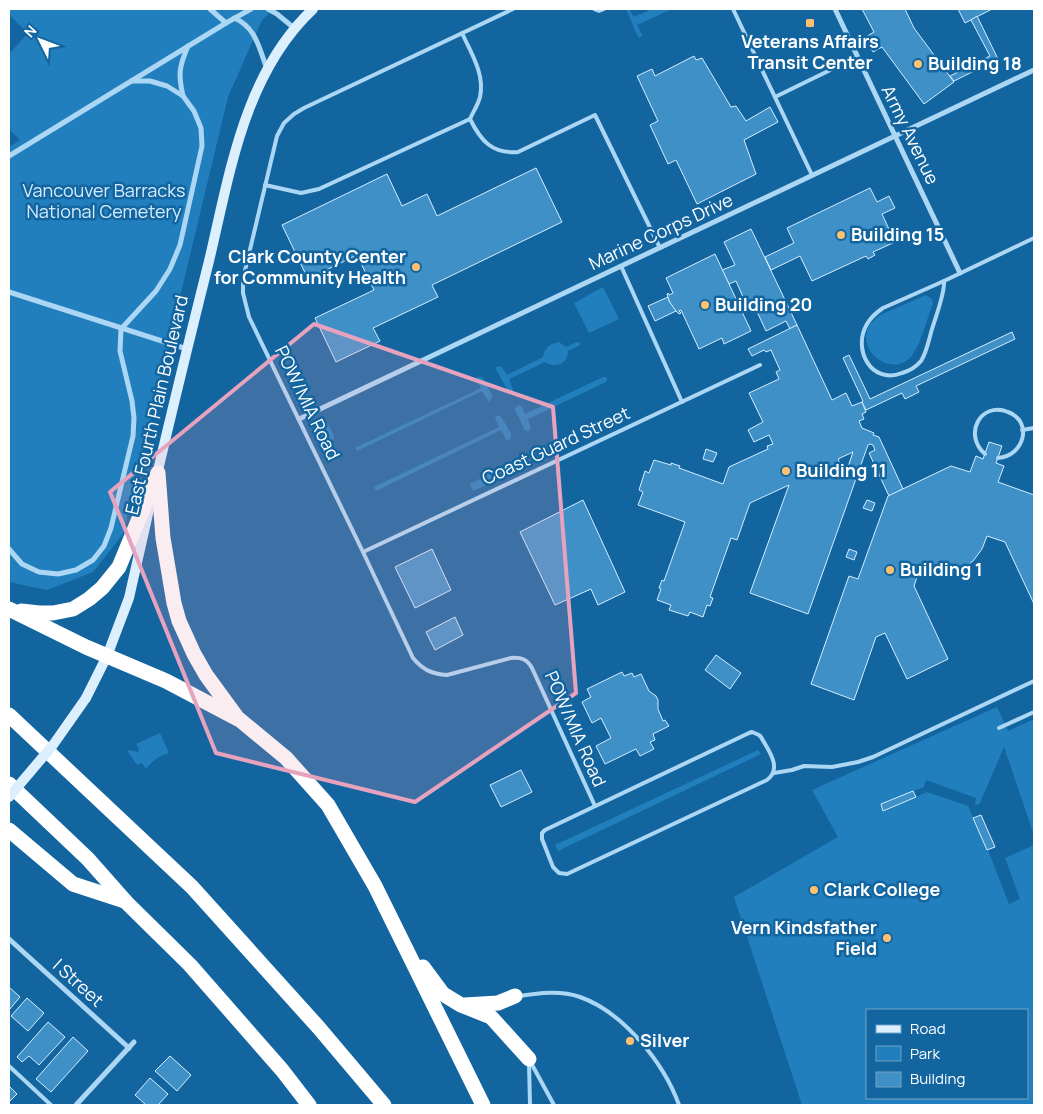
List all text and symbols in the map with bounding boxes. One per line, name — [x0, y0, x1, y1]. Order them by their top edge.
north arrow — [15, 15, 65, 65]
marker: Veterans Affairs Transit Center — [804, 17, 816, 29]
text: N — [20, 21, 40, 41]
place label: Veterans Affairs Transit Center — [741, 29, 879, 74]
place label: Building 18 — [928, 51, 1022, 75]
marker: Building 18 — [912, 58, 924, 70]
street label: Army Avenue — [877, 81, 945, 188]
park label: Vancouver Barracks National Cemetery — [23, 178, 185, 223]
street label: Marine Corps Drive — [585, 187, 736, 275]
place label: Building 15 — [851, 222, 944, 246]
marker: Building 15 — [835, 229, 847, 241]
place label: Clark County Center for Community Health — [214, 244, 406, 289]
marker: Clark County Center for Community Health — [410, 261, 422, 273]
place label: Building 20 — [715, 292, 812, 316]
street label: East Fourth Plain Boulevard — [119, 293, 193, 517]
marker: Building 20 — [699, 299, 711, 311]
street label: POW/MIA Road — [270, 341, 346, 464]
street label: Coast Guard Street — [478, 400, 633, 490]
place label: Building 11 — [796, 458, 887, 482]
marker: Building 11 — [780, 465, 792, 477]
place label: Building 1 — [900, 557, 983, 581]
marker: Building 1 — [884, 564, 896, 576]
street label: POW/MIA Road — [540, 667, 612, 790]
place label: Clark College — [824, 877, 941, 901]
marker: Clark College — [808, 884, 820, 896]
place label: Vern Kindsfather Field — [731, 915, 877, 960]
marker: Vern Kindsfather Field — [881, 932, 893, 944]
street label: I Street — [48, 953, 109, 1011]
legend — [866, 1009, 1028, 1099]
text: Road — [910, 1018, 946, 1039]
place label: Silver — [640, 1028, 690, 1052]
marker: Silver — [624, 1035, 636, 1047]
text: Park — [910, 1043, 940, 1064]
text: Building — [910, 1068, 965, 1089]

